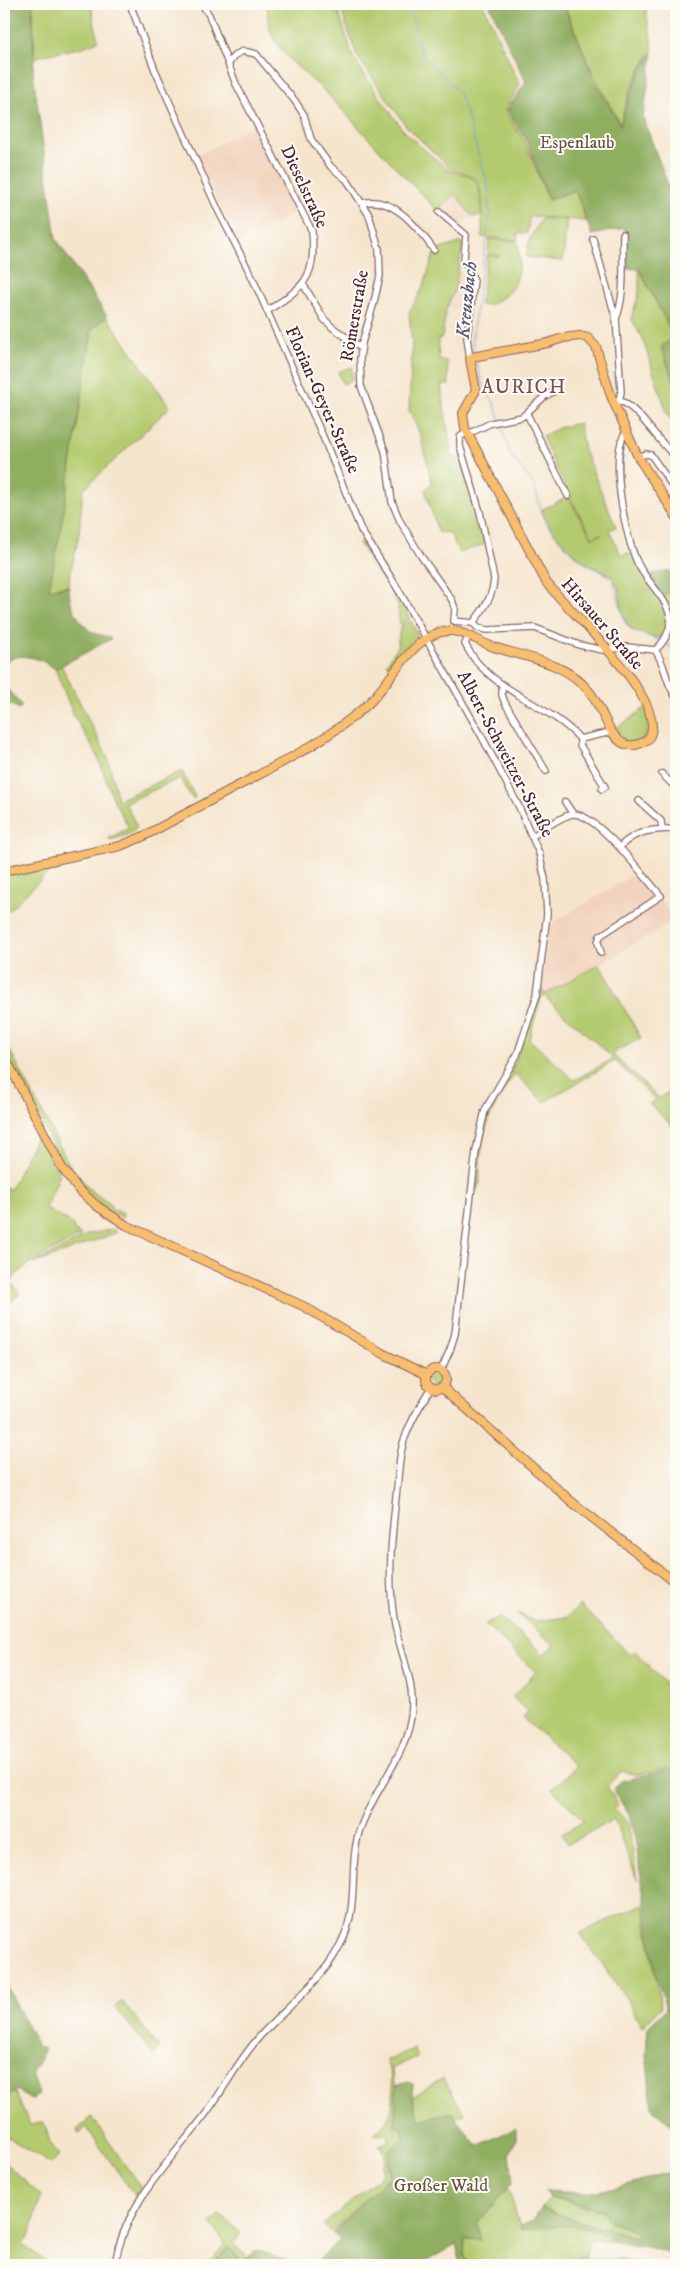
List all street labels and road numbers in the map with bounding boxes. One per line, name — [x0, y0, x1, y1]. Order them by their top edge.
street label: Dieselstraße — [275, 142, 333, 232]
street label: Römerstraße — [336, 268, 374, 364]
street label: Florian-Geyer-Straße — [280, 323, 364, 477]
street label: Hirsauer Straße — [556, 573, 648, 675]
street label: Albert-Schweitzer-Straße — [452, 667, 558, 841]

